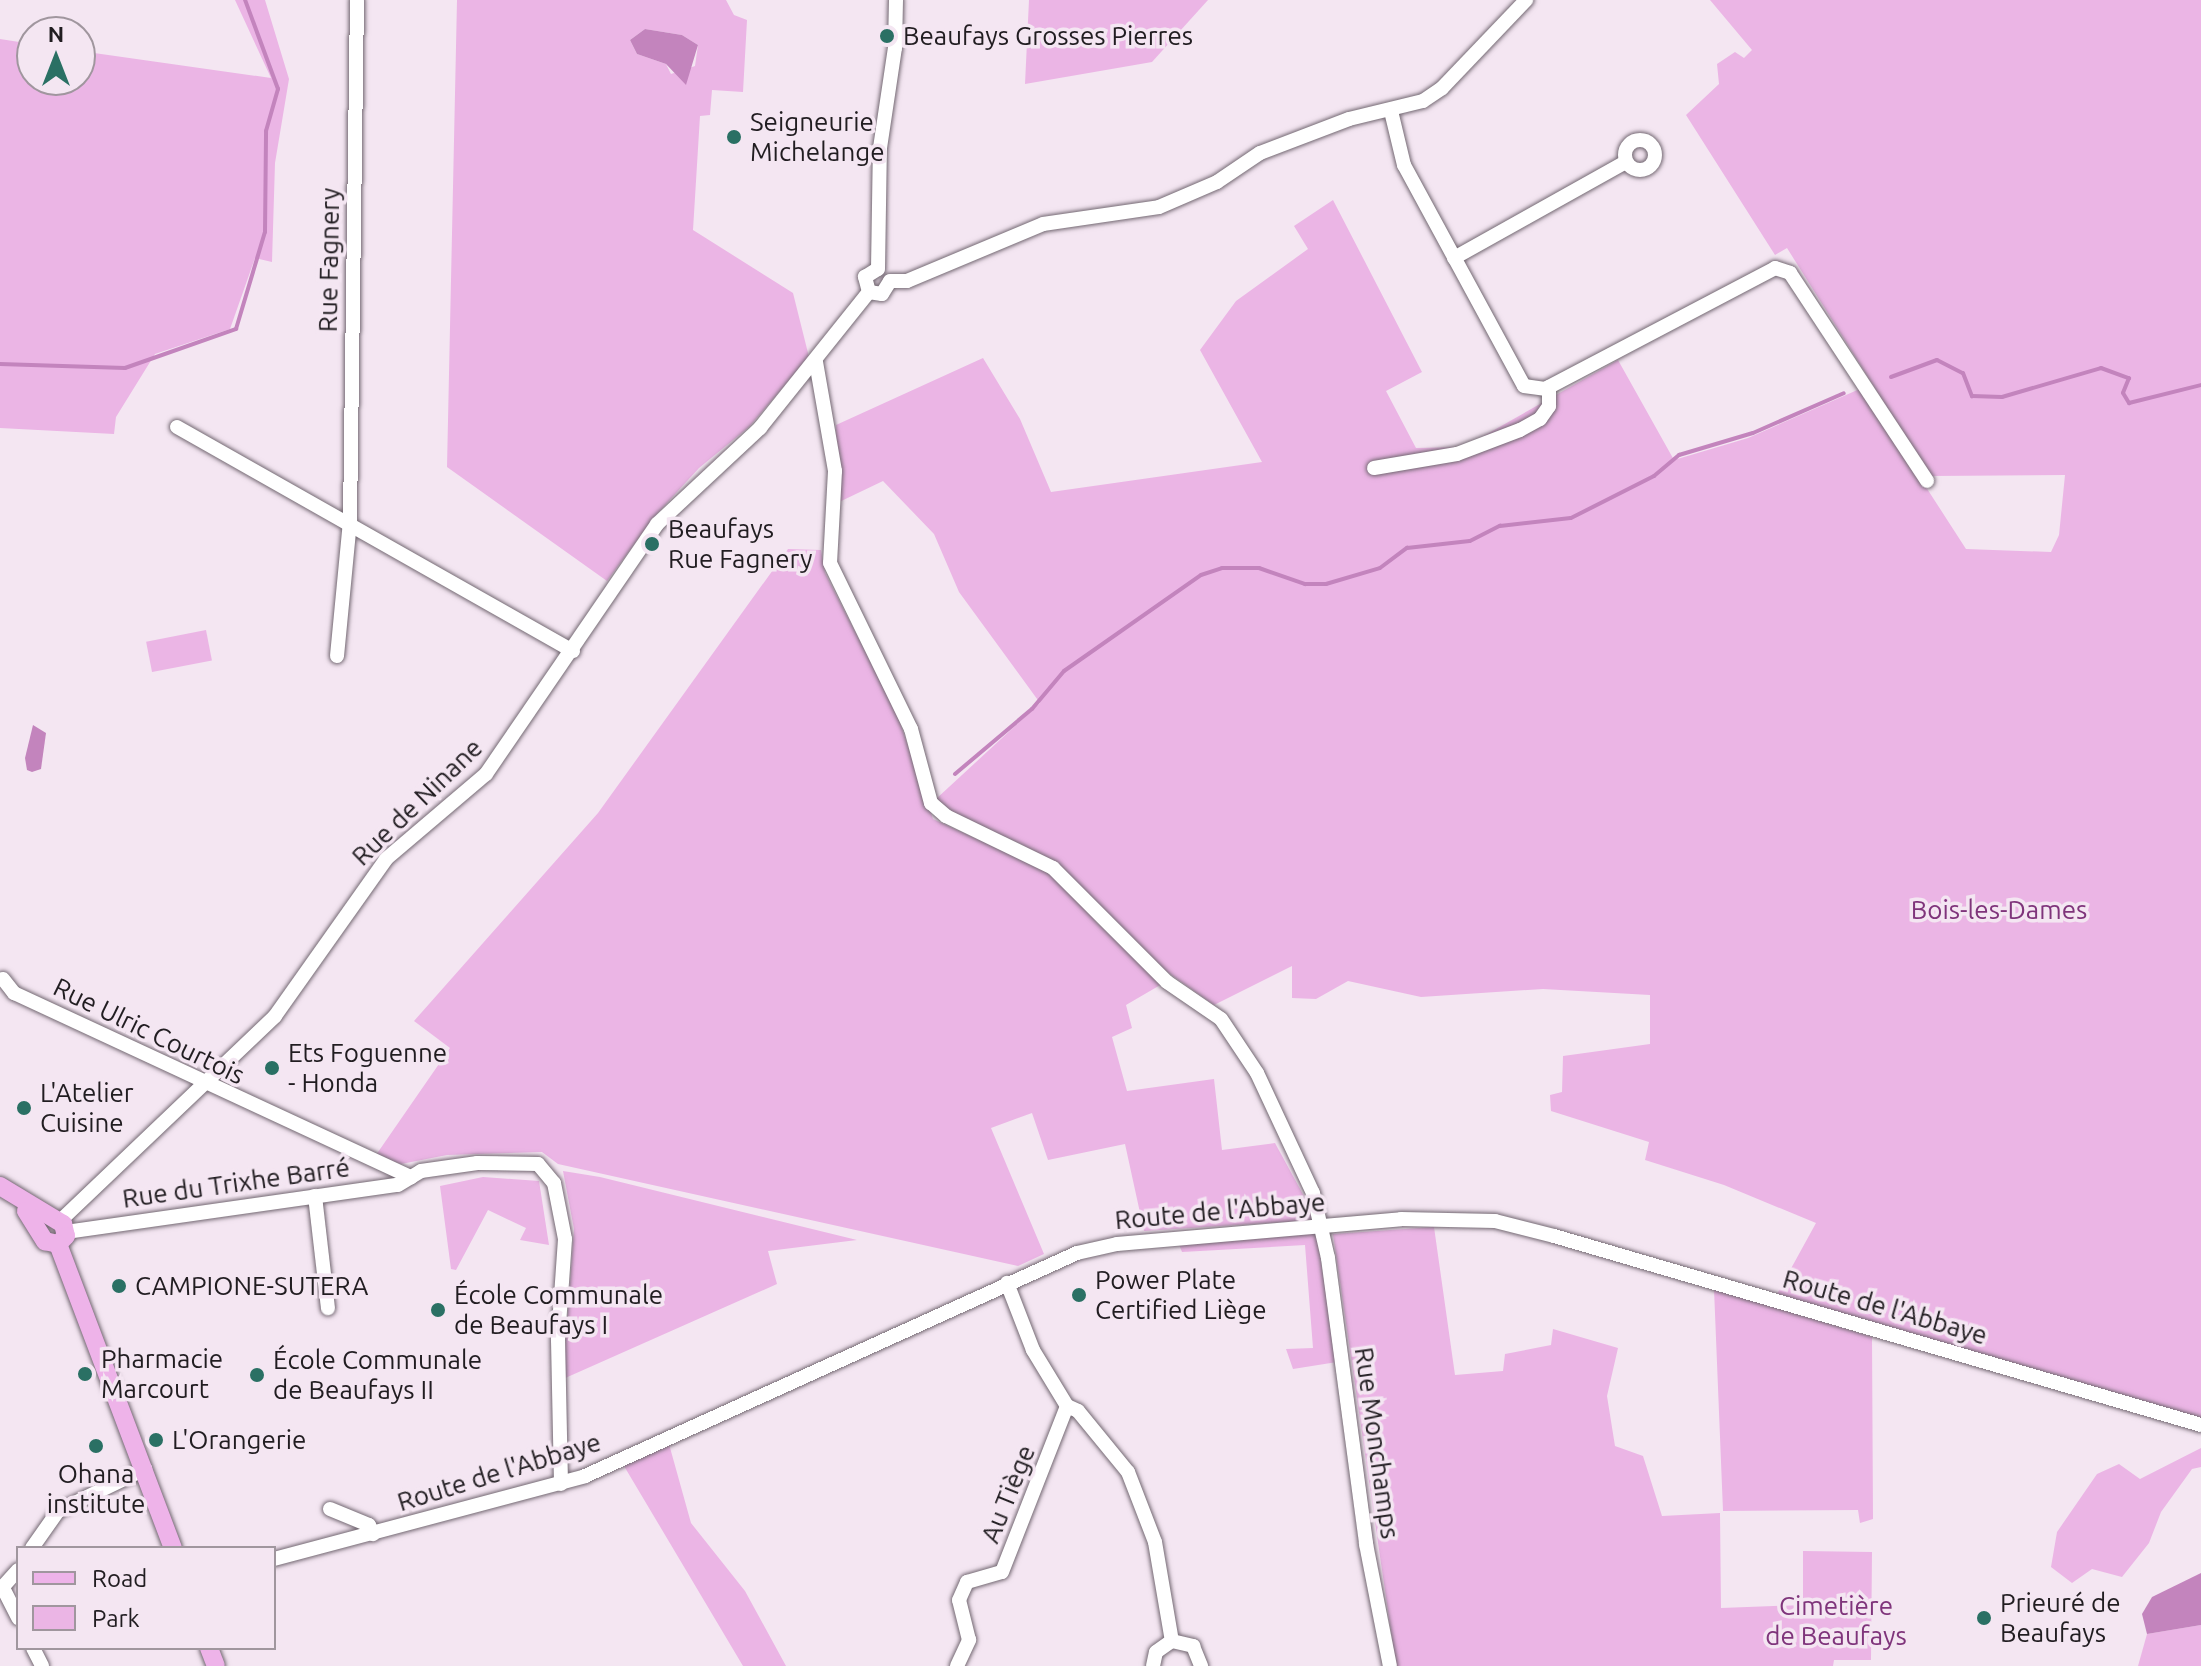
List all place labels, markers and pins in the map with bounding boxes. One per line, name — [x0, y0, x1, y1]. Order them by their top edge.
place label: Beaufays Grosses Pierres — [903, 20, 1193, 52]
marker: Beaufays Grosses Pierres — [878, 27, 896, 45]
place label: Seigneurie Michelange — [750, 106, 885, 168]
marker: Seigneurie Michelange — [725, 128, 743, 146]
place label: Beaufays Rue Fagnery — [668, 513, 813, 574]
marker: Beaufays Rue Fagnery — [643, 535, 661, 553]
place label: Ets Foguenne - Honda — [288, 1037, 447, 1098]
marker: Ets Foguenne - Honda — [263, 1059, 281, 1077]
place label: L'Atelier Cuisine — [40, 1077, 134, 1138]
marker: L'Atelier Cuisine — [15, 1099, 33, 1117]
place label: Power Plate Certified Liège — [1095, 1264, 1267, 1326]
place label: CAMPIONE-SUTERA — [135, 1270, 368, 1302]
marker: CAMPIONE-SUTERA — [110, 1277, 128, 1295]
place label: École Communale de Beaufays I — [454, 1279, 663, 1340]
marker: Power Plate Certified Liège — [1070, 1286, 1088, 1304]
marker: École Communale de Beaufays I — [429, 1301, 447, 1319]
place label: Pharmacie Marcourt — [101, 1343, 223, 1404]
place label: École Communale de Beaufays II — [273, 1344, 482, 1406]
marker: Pharmacie Marcourt — [76, 1365, 94, 1383]
marker: École Communale de Beaufays II — [248, 1366, 266, 1384]
place label: L'Orangerie — [172, 1424, 306, 1456]
marker: L'Orangerie — [147, 1431, 165, 1449]
marker: Ohana institute — [87, 1437, 105, 1455]
place label: Ohana institute — [47, 1458, 145, 1520]
place label: Prieuré de Beaufays — [2000, 1587, 2121, 1648]
marker: Prieuré de Beaufays — [1975, 1609, 1993, 1627]

